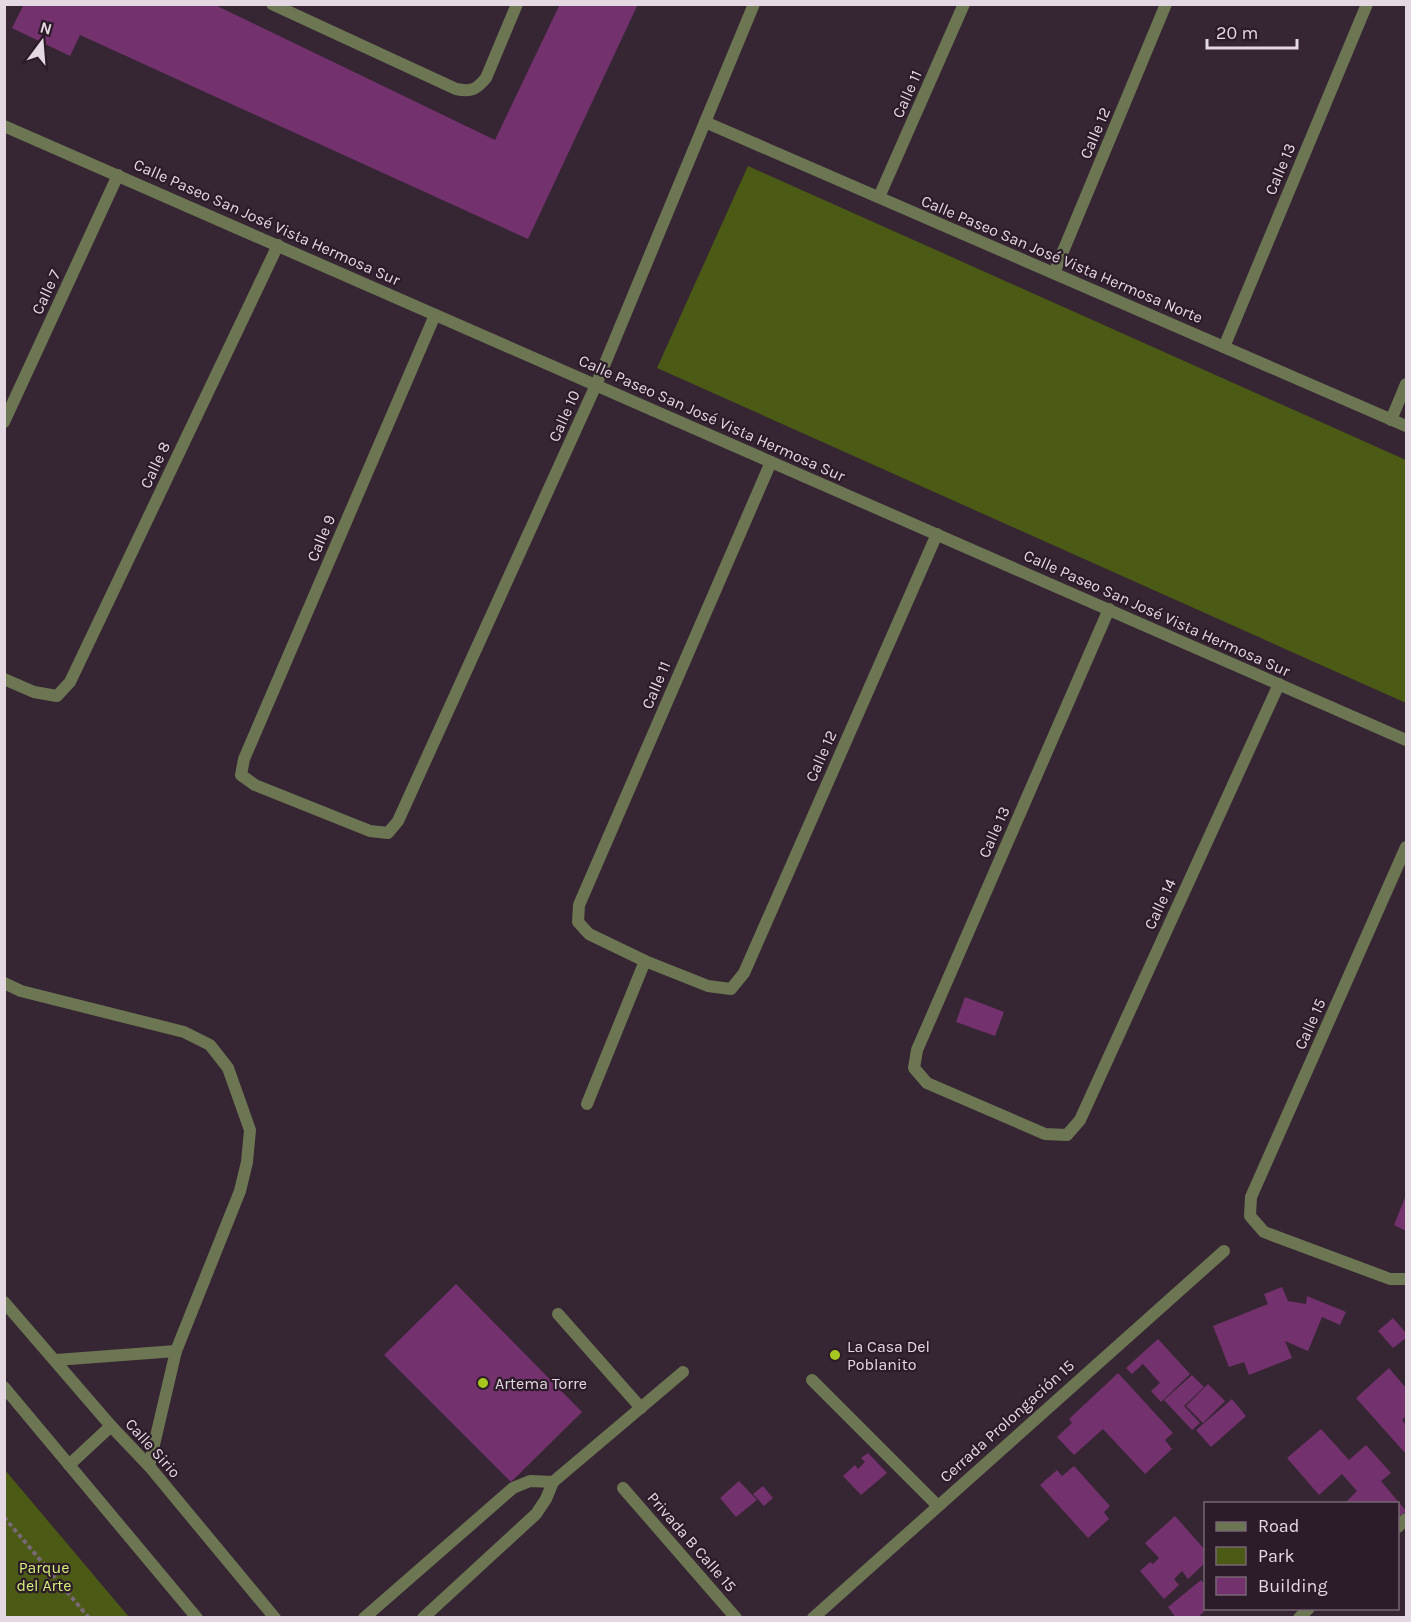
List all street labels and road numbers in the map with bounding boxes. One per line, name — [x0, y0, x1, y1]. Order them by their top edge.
street label: Calle 11 — [888, 67, 926, 121]
street label: Calle 12 — [1076, 104, 1114, 162]
street label: Calle 13 — [1261, 140, 1299, 198]
street label: Calle Paseo San José Vista Hermosa Sur — [131, 154, 403, 290]
street label: Calle Paseo San José Vista Hermosa Norte — [918, 191, 1206, 327]
street label: Calle 7 — [27, 266, 65, 317]
street label: Calle Paseo San José Vista Hermosa Sur — [576, 350, 848, 486]
street label: Calle 10 — [544, 387, 584, 445]
street label: Calle 8 — [136, 439, 174, 491]
street label: Calle 9 — [303, 512, 339, 564]
street label: Calle Paseo San José Vista Hermosa Sur — [1021, 545, 1293, 681]
street label: Calle 11 — [637, 658, 675, 712]
street label: Calle 12 — [801, 727, 841, 785]
street label: Calle 13 — [974, 803, 1014, 861]
street label: Calle 14 — [1140, 876, 1180, 932]
street label: Calle 15 — [1290, 996, 1330, 1052]
street label: Cerrada Prolongación 15 — [936, 1356, 1078, 1486]
street label: Calle Sirio — [121, 1414, 185, 1482]
street label: Privada B Calle 15 — [643, 1488, 741, 1596]

